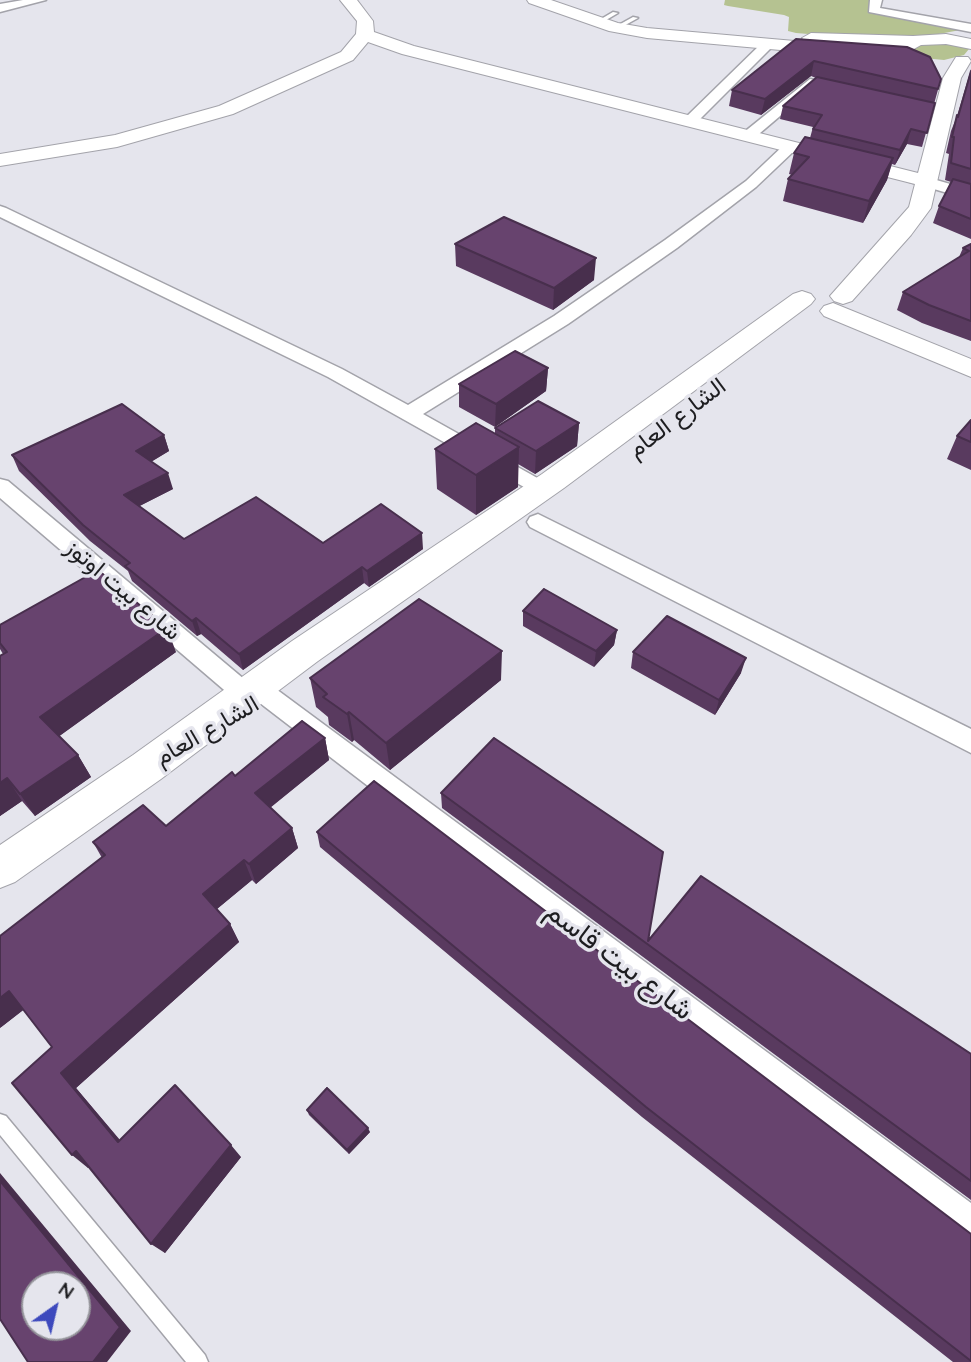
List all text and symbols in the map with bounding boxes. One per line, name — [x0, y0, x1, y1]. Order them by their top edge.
street label: الشارع العام — [622, 372, 732, 464]
street label: شارع بيت اوتوز — [59, 533, 187, 647]
street label: الشارع العام — [150, 690, 264, 772]
street label: شارع بيت قاسم — [539, 895, 699, 1027]
north arrow — [21, 1271, 91, 1341]
text: N — [54, 1276, 79, 1304]

